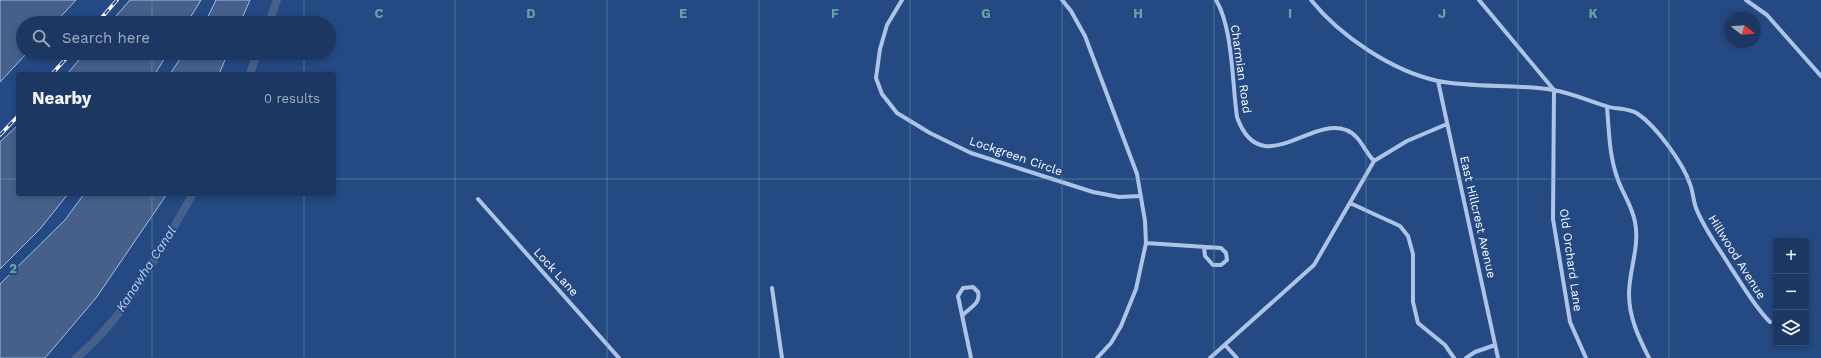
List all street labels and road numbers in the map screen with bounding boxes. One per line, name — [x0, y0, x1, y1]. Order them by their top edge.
street label: Charmian Road — [1228, 24, 1254, 114]
street label: Lockgreen Circle — [968, 133, 1064, 179]
street label: East Hillcrest Avenue — [1457, 155, 1499, 280]
street label: Old Orchard Lane — [1557, 208, 1585, 312]
street label: Hillwood Avenue — [1705, 212, 1769, 302]
street label: Lock Lane — [531, 245, 581, 299]

